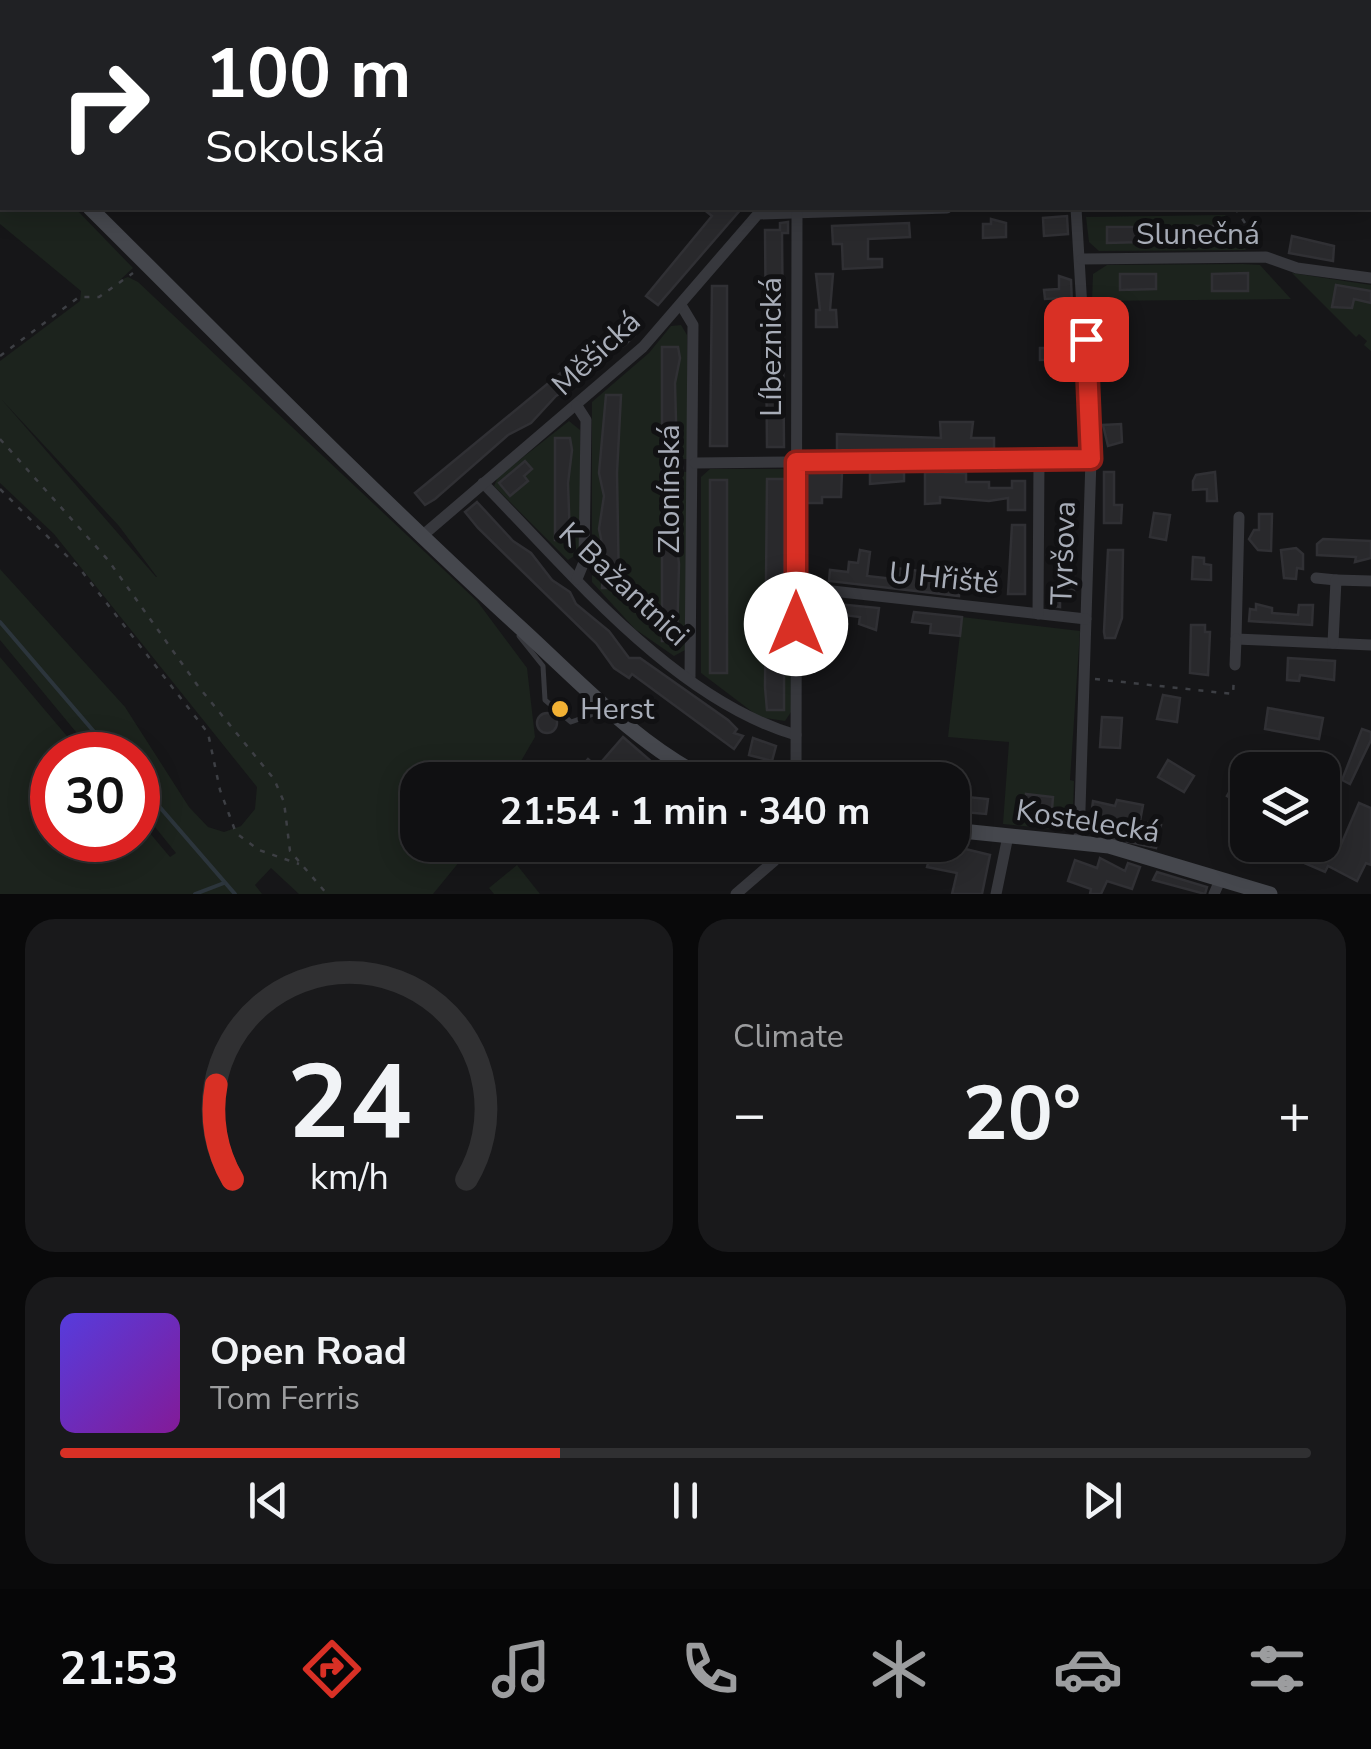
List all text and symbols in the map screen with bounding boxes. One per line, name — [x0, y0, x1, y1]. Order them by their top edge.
text: 100 m — [205, 26, 411, 122]
icon: right — [40, 40, 170, 170]
text: Sokolská — [205, 117, 386, 178]
street label: Slunečná — [1136, 214, 1260, 255]
street label: Líbeznická — [751, 277, 792, 417]
pin — [1044, 297, 1129, 382]
street label: Měšická — [543, 302, 650, 405]
icon: arrive — [1059, 312, 1114, 367]
street label: Zlonínská — [649, 424, 690, 554]
street label: Tyršova — [1041, 500, 1086, 606]
street label: K Bažantnici — [549, 513, 698, 656]
street label: U Hřiště — [887, 552, 1001, 605]
position arrow — [744, 572, 848, 676]
place label: Herst — [580, 689, 655, 730]
marker: Herst — [549, 698, 571, 720]
speed limit sign: 30 — [30, 732, 160, 862]
map controls — [1230, 752, 1340, 862]
button: layers — [1230, 752, 1340, 862]
text: 21:54 · 1 min · 340 m — [500, 786, 870, 837]
street label: Kostelecká — [1013, 790, 1163, 853]
text: Climate — [733, 1015, 844, 1058]
text: 24 — [287, 1032, 411, 1174]
text: 20° — [963, 1063, 1081, 1165]
text: − — [733, 1077, 766, 1152]
text: + — [1278, 1077, 1311, 1152]
text: km/h — [310, 1153, 388, 1202]
text: Open Road — [210, 1326, 407, 1377]
text: Tom Ferris — [210, 1377, 360, 1420]
icon: previous — [241, 1473, 296, 1528]
icon: pause — [658, 1473, 713, 1528]
icon: next — [1075, 1473, 1130, 1528]
icon: directions — [297, 1634, 367, 1704]
icon: music — [486, 1634, 556, 1704]
icon: phone — [675, 1634, 745, 1704]
icon: climate — [864, 1634, 934, 1704]
icon: car — [1053, 1634, 1123, 1704]
icon: filters — [1242, 1634, 1312, 1704]
text: 21:53 — [59, 1639, 179, 1700]

